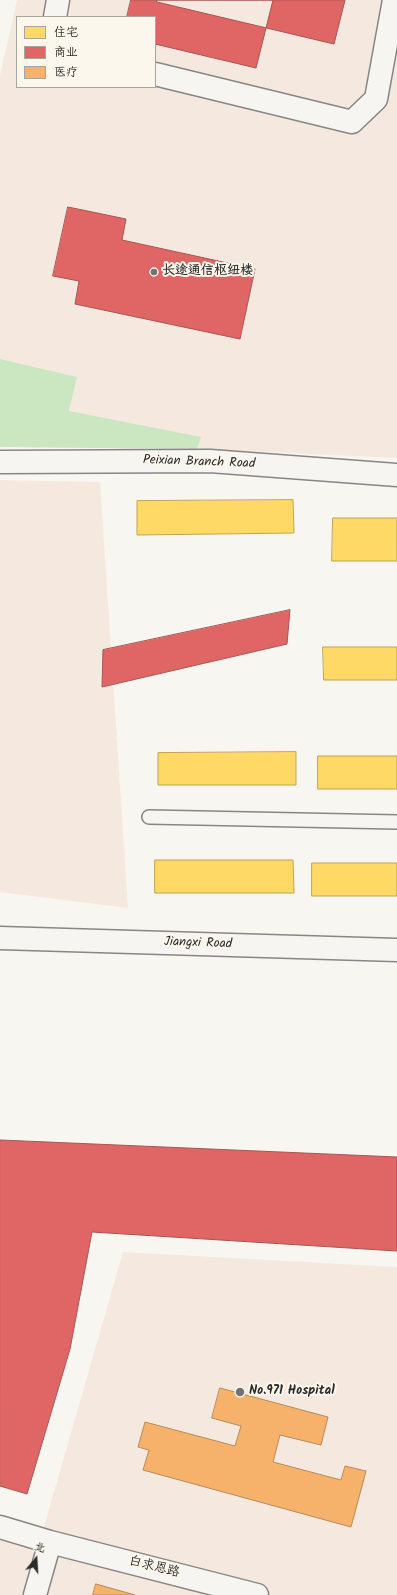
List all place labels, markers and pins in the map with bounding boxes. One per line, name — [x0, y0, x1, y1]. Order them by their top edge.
place label: 长途通信枢纽楼 — [162, 264, 253, 280]
marker: 长途通信枢纽楼 — [149, 267, 159, 277]
place label: No.971 Hospital — [249, 1384, 335, 1400]
marker: No.971 Hospital — [234, 1386, 246, 1398]

